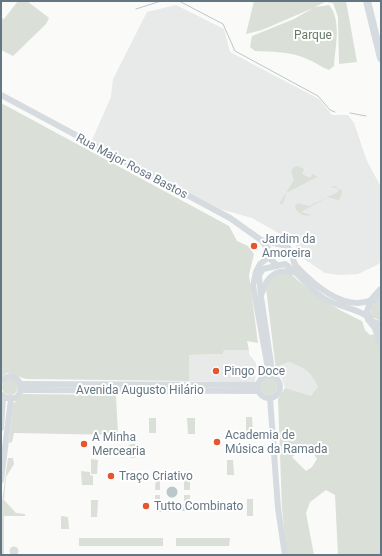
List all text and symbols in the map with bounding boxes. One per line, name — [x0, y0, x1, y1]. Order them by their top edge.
park label: Parque — [294, 28, 332, 42]
street label: Rua Major Rosa Bastos — [74, 131, 190, 201]
place label: Jardim da Amoreira — [262, 232, 316, 260]
marker: Jardim da Amoreira — [249, 241, 259, 251]
place label: Pingo Doce — [224, 364, 285, 378]
marker: Pingo Doce — [211, 366, 221, 376]
street label: Avenida Augusto Hilário — [76, 383, 204, 397]
place label: Academia de Música da Ramada — [225, 428, 328, 456]
place label: A Minha Mercearia — [92, 430, 145, 458]
marker: Academia de Música da Ramada — [212, 437, 222, 447]
marker: A Minha Mercearia — [79, 439, 89, 449]
place label: Traço Criativo — [119, 469, 193, 483]
marker: Traço Criativo — [106, 471, 116, 481]
place label: Tutto Combinato — [154, 499, 244, 513]
marker: Tutto Combinato — [141, 501, 151, 511]

